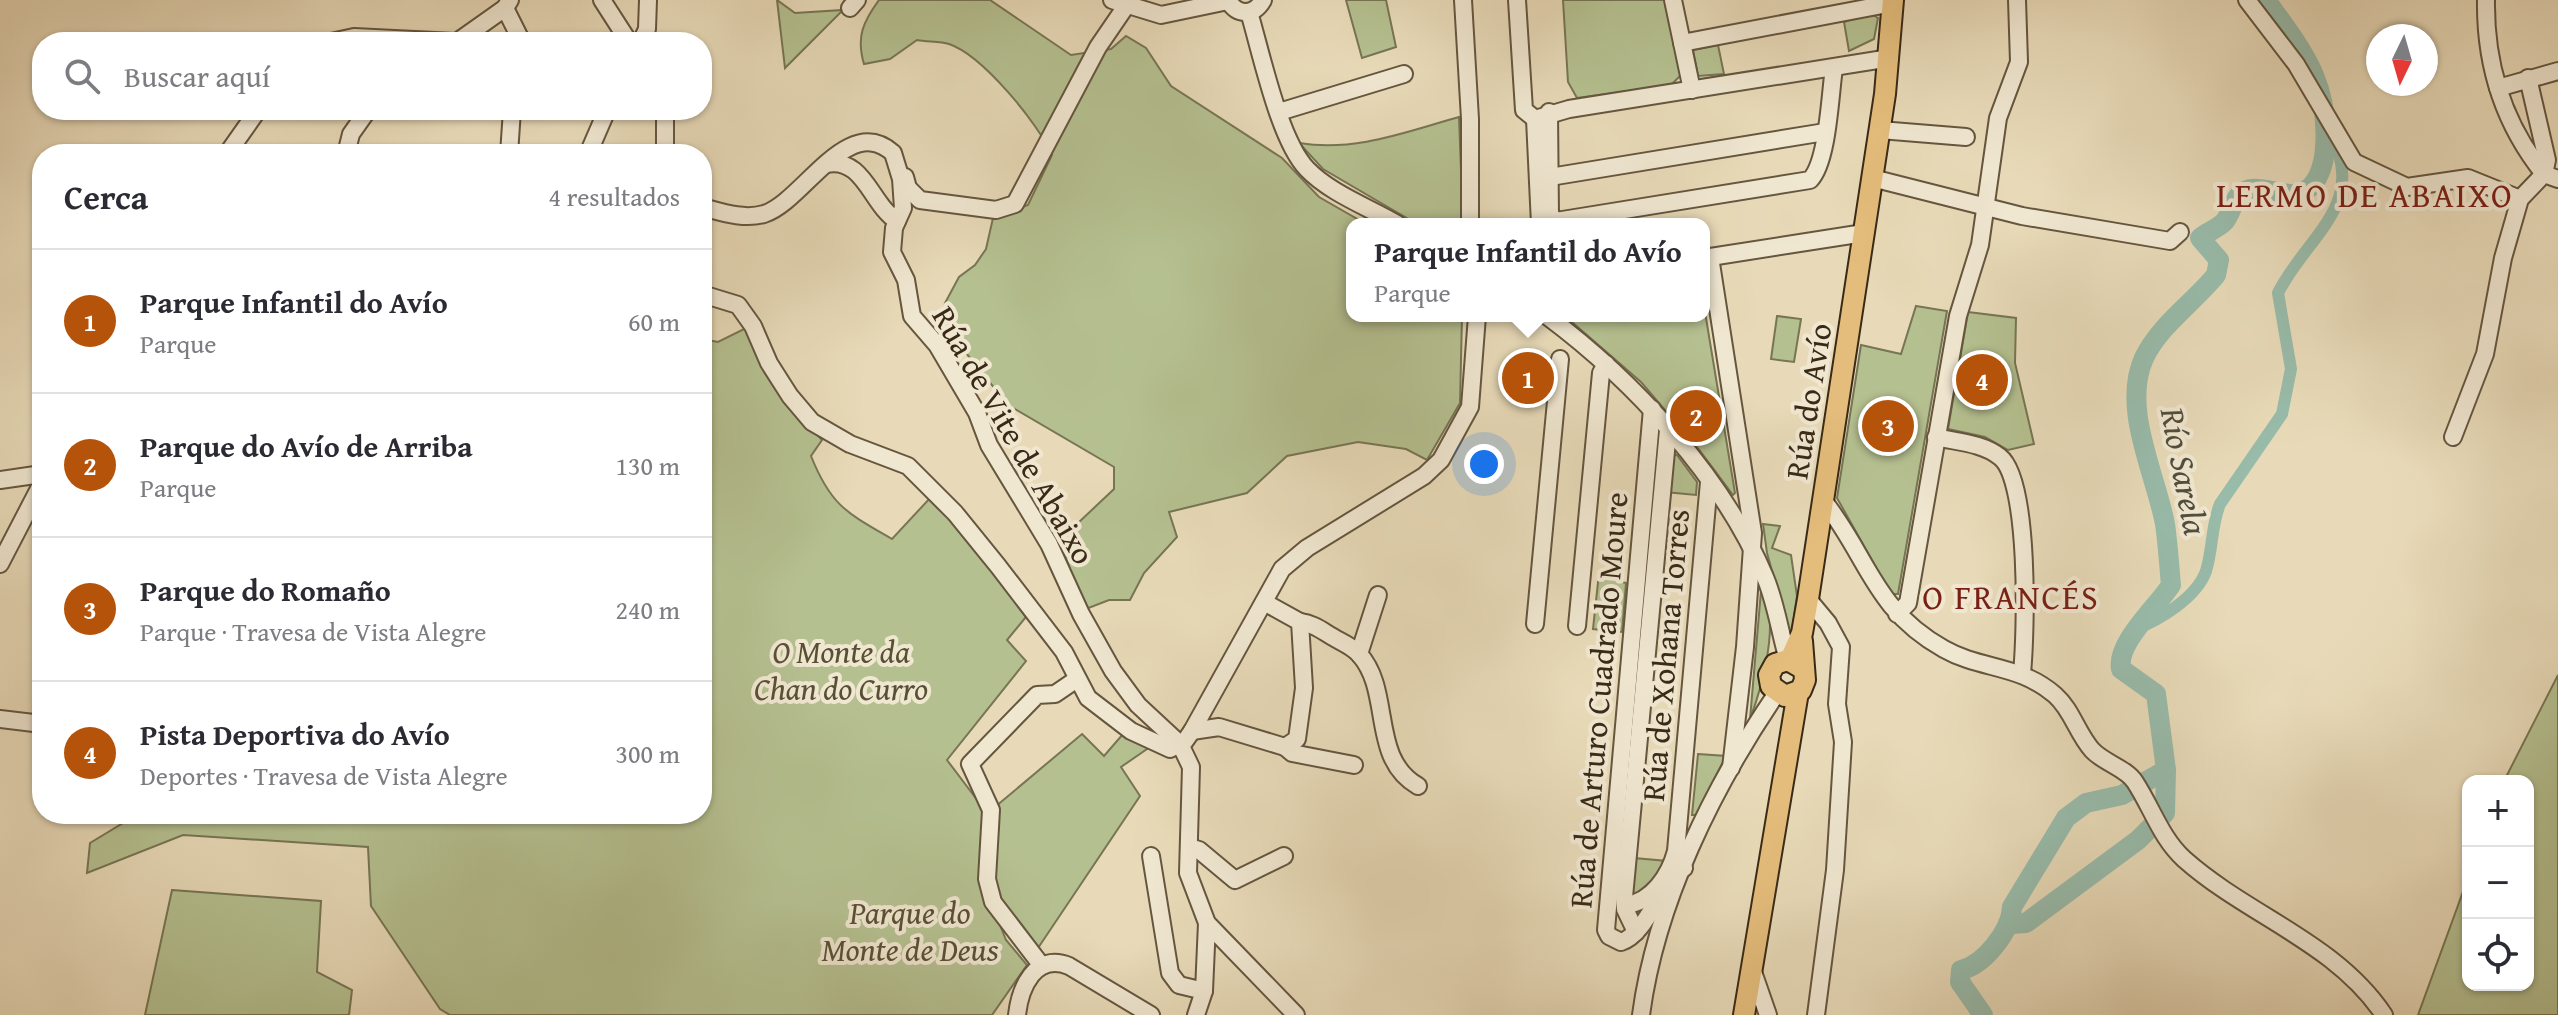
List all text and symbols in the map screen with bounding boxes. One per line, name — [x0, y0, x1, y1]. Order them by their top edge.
north arrow — [2366, 24, 2438, 96]
search box — [32, 32, 712, 120]
icon: search — [60, 54, 104, 98]
text: Buscar aquí — [124, 54, 270, 98]
district label: LERMO DE ABAIXO — [2216, 170, 2514, 219]
text: Cerca — [64, 172, 148, 221]
text: 4 resultados — [549, 177, 680, 216]
popup — [1346, 218, 1710, 322]
text: Parque Infantil do Avío — [1374, 229, 1682, 273]
text: Parque — [1374, 273, 1451, 312]
text: Parque Infantil do Avío — [140, 280, 448, 324]
street label: Rúa de Vite de Abaixo — [921, 297, 1107, 573]
text: 1 — [83, 302, 97, 341]
text: 60 m — [628, 302, 680, 341]
street label: Rúa do Avío — [1772, 320, 1844, 482]
text: Parque — [140, 324, 217, 363]
pin: 1 — [1502, 348, 1554, 408]
pin: 4 — [1956, 350, 2008, 410]
pin: 2 — [1670, 386, 1722, 446]
pin: 3 — [1862, 396, 1914, 456]
water label: Río Sarela — [2148, 402, 2221, 539]
text: Parque do Avío de Arriba — [140, 424, 473, 468]
your location — [1464, 444, 1504, 484]
text: 2 — [83, 446, 97, 485]
text: 130 m — [615, 446, 680, 485]
text: Parque — [140, 468, 217, 507]
street label: Rúa de Arturo Cuadrado Moure — [1556, 490, 1640, 910]
street label: Rúa de Xohana Torres — [1629, 507, 1701, 803]
text: Parque do Romaño — [140, 568, 391, 612]
district label: O FRANCÉS — [1922, 572, 2100, 621]
text: 3 — [83, 590, 97, 629]
text: 240 m — [615, 590, 680, 629]
text: Parque · Travesa de Vista Alegre — [140, 612, 486, 651]
park label: O Monte da Chan do Curro — [754, 628, 928, 712]
text: Pista Deportiva do Avío — [140, 712, 450, 756]
text: 4 — [83, 734, 97, 773]
text: 300 m — [615, 734, 680, 773]
text: Deportes · Travesa de Vista Alegre — [140, 756, 508, 795]
map controls — [2462, 775, 2534, 991]
button: + — [2462, 775, 2534, 847]
button: − — [2462, 847, 2534, 919]
park label: Parque do Monte de Deus — [822, 889, 999, 973]
button: locate — [2462, 919, 2534, 991]

